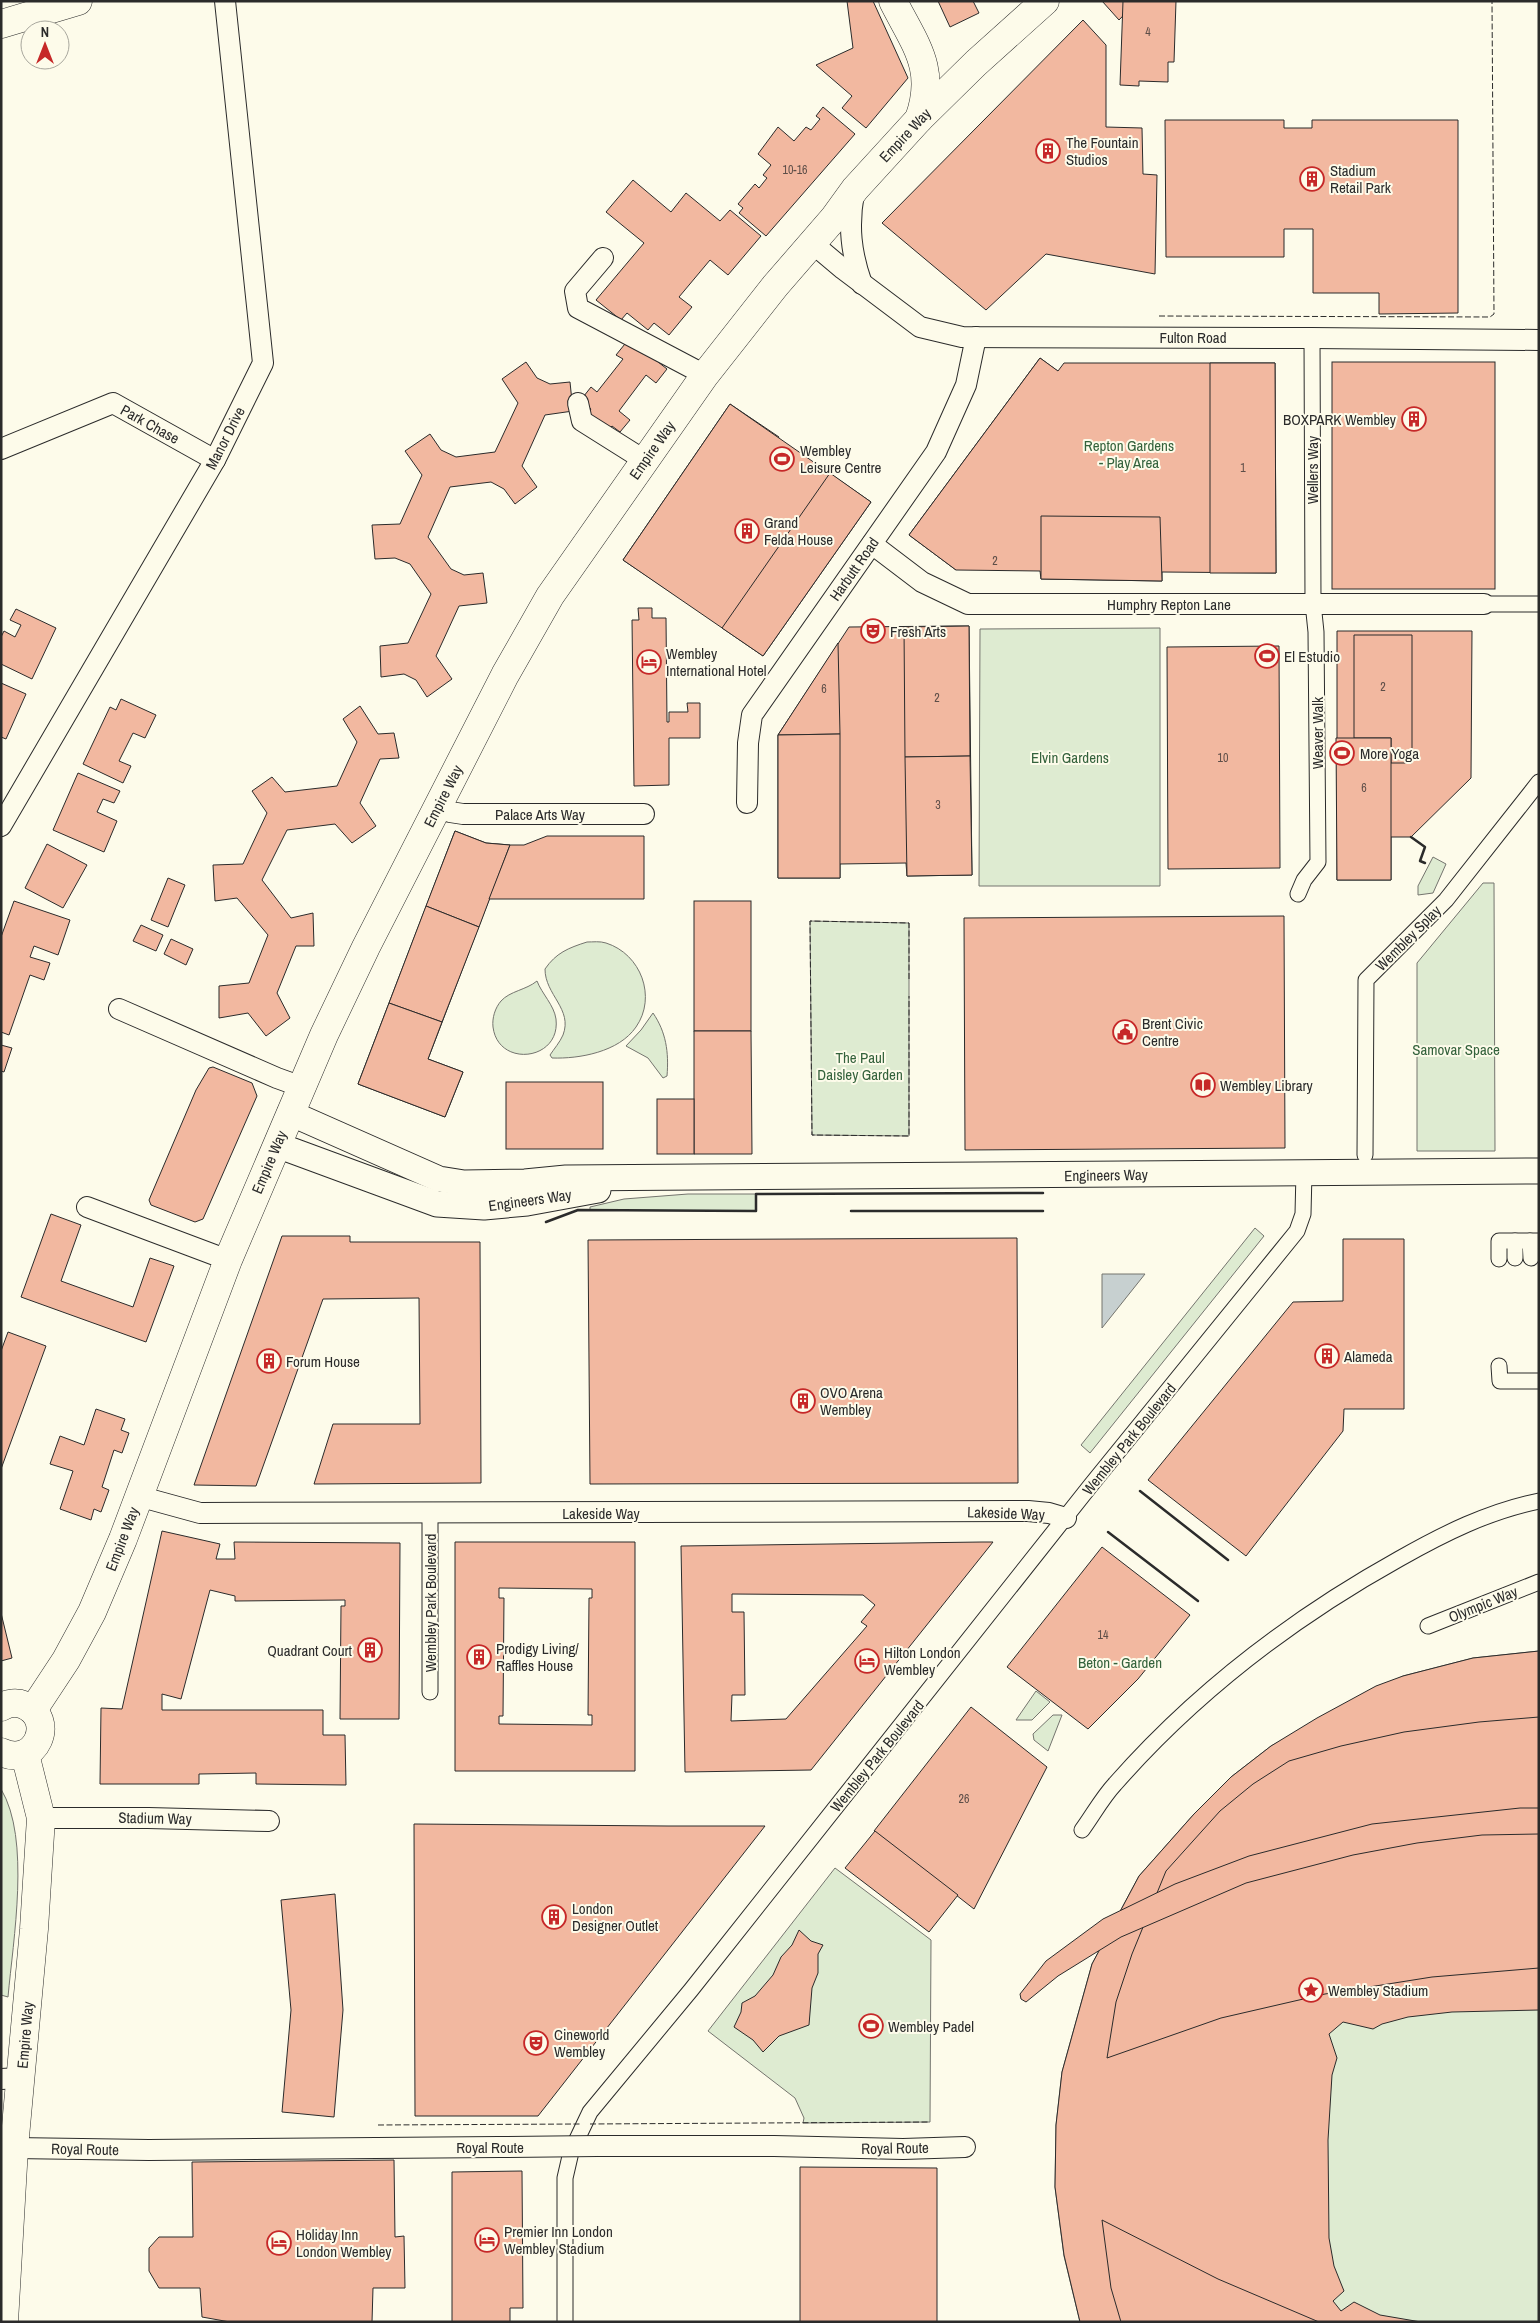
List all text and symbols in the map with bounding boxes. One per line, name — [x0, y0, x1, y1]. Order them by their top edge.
north arrow — [20, 20, 70, 70]
text: N — [41, 23, 49, 41]
house number: 4 — [1145, 24, 1151, 40]
street label: Empire Way — [874, 103, 936, 167]
place label: The Fountain Studios — [1066, 132, 1139, 170]
building icon: The Fountain Studios — [1035, 138, 1061, 164]
place label: Stadium Retail Park — [1330, 160, 1392, 198]
house number: 10-16 — [782, 162, 808, 178]
building icon: Stadium Retail Park — [1299, 166, 1325, 192]
street label: Fulton Road — [1159, 327, 1227, 348]
street label: Park Chase — [117, 399, 183, 449]
street label: Manor Drive — [200, 403, 250, 473]
building icon: BOXPARK Wembley — [1401, 406, 1427, 432]
place label: BOXPARK Wembley — [1283, 409, 1397, 430]
street label: Empire Way — [624, 416, 680, 484]
park label: Repton Gardens - Play Area — [1084, 435, 1174, 473]
street label: Wellers Way — [1302, 435, 1323, 504]
place label: Wembley Leisure Centre — [800, 440, 882, 478]
sports icon: Wembley Leisure Centre — [769, 446, 795, 472]
house number: 1 — [1240, 460, 1246, 476]
place label: Grand Felda House — [764, 512, 833, 550]
building icon: Grand Felda House — [734, 518, 760, 544]
street label: Harbutt Road — [824, 533, 884, 605]
house number: 2 — [992, 553, 998, 569]
street label: Humphry Repton Lane — [1107, 594, 1231, 615]
theatre icon: Fresh Arts — [860, 618, 886, 644]
place label: Fresh Arts — [890, 621, 946, 642]
place label: Wembley International Hotel — [666, 643, 767, 681]
sports icon: El Estudio — [1254, 643, 1280, 669]
place label: El Estudio — [1284, 646, 1340, 667]
hotel icon: Wembley International Hotel — [636, 649, 662, 675]
house number: 2 — [1380, 679, 1386, 695]
house number: 6 — [821, 681, 827, 697]
house number: 2 — [934, 690, 940, 706]
street label: Weaver Walk — [1307, 696, 1328, 769]
sports icon: More Yoga — [1329, 740, 1355, 766]
place label: More Yoga — [1360, 743, 1419, 764]
park label: Elvin Gardens — [1031, 747, 1109, 768]
house number: 10 — [1218, 750, 1228, 766]
street label: Empire Way — [418, 761, 468, 831]
house number: 6 — [1361, 780, 1367, 796]
house number: 3 — [935, 797, 941, 813]
street label: Palace Arts Way — [495, 804, 586, 825]
street label: Wembley Splay — [1370, 900, 1446, 976]
place label: Brent Civic Centre — [1142, 1013, 1203, 1051]
public building icon: Brent Civic Centre — [1112, 1019, 1138, 1045]
park label: Samovar Space — [1412, 1039, 1500, 1060]
park label: The Paul Daisley Garden — [817, 1047, 903, 1085]
library icon: Wembley Library — [1190, 1072, 1216, 1098]
place label: Wembley Library — [1220, 1075, 1314, 1096]
street label: Empire Way — [246, 1126, 292, 1197]
street label: Engineers Way — [1064, 1164, 1149, 1186]
street label: Engineers Way — [487, 1184, 574, 1216]
building icon: Alameda — [1314, 1343, 1340, 1369]
place label: Alameda — [1343, 1346, 1393, 1367]
building icon: Forum House — [256, 1348, 282, 1374]
place label: Forum House — [286, 1351, 360, 1372]
street label: Wembley Park Boulevard — [1077, 1379, 1181, 1499]
place label: OVO Arena Wembley — [820, 1382, 883, 1420]
building icon: OVO Arena Wembley — [790, 1388, 816, 1414]
street label: Lakeside Way — [967, 1501, 1046, 1525]
street label: Empire Way — [100, 1503, 144, 1574]
street label: Lakeside Way — [562, 1503, 641, 1524]
street label: Wembley Park Boulevard — [420, 1534, 441, 1672]
street label: Olympic Way — [1445, 1580, 1521, 1627]
house number: 14 — [1098, 1627, 1109, 1643]
building icon: Quadrant Court — [357, 1637, 383, 1663]
place label: Prodigy Living/ Raffles House — [496, 1638, 579, 1676]
place label: Quadrant Court — [267, 1640, 353, 1661]
place label: Hilton London Wembley — [884, 1642, 961, 1680]
building icon: Prodigy Living/ Raffles House — [466, 1644, 492, 1670]
hotel icon: Hilton London Wembley — [854, 1648, 880, 1674]
park label: Beton - Garden — [1078, 1652, 1162, 1673]
street label: Wembley Park Boulevard — [825, 1696, 929, 1816]
house number: 26 — [959, 1791, 969, 1807]
street label: Stadium Way — [118, 1807, 193, 1829]
place label: London Designer Outlet — [572, 1898, 659, 1936]
building icon: London Designer Outlet — [541, 1904, 567, 1930]
place icon: Wembley Stadium — [1298, 1977, 1324, 2003]
place label: Wembley Stadium — [1328, 1980, 1428, 2001]
street label: Empire Way — [12, 2000, 38, 2069]
sports icon: Wembley Padel — [858, 2013, 884, 2039]
place label: Wembley Padel — [888, 2016, 974, 2037]
place label: Cineworld Wembley — [554, 2024, 609, 2062]
theatre icon: Cineworld Wembley — [523, 2030, 549, 2056]
street label: Royal Route — [456, 2137, 524, 2158]
street label: Royal Route — [861, 2137, 929, 2159]
street label: Royal Route — [51, 2138, 119, 2160]
place label: Premier Inn London Wembley Stadium — [504, 2221, 613, 2259]
place label: Holiday Inn London Wembley — [296, 2224, 392, 2262]
hotel icon: Premier Inn London Wembley Stadium — [474, 2227, 500, 2253]
hotel icon: Holiday Inn London Wembley — [266, 2230, 292, 2256]

